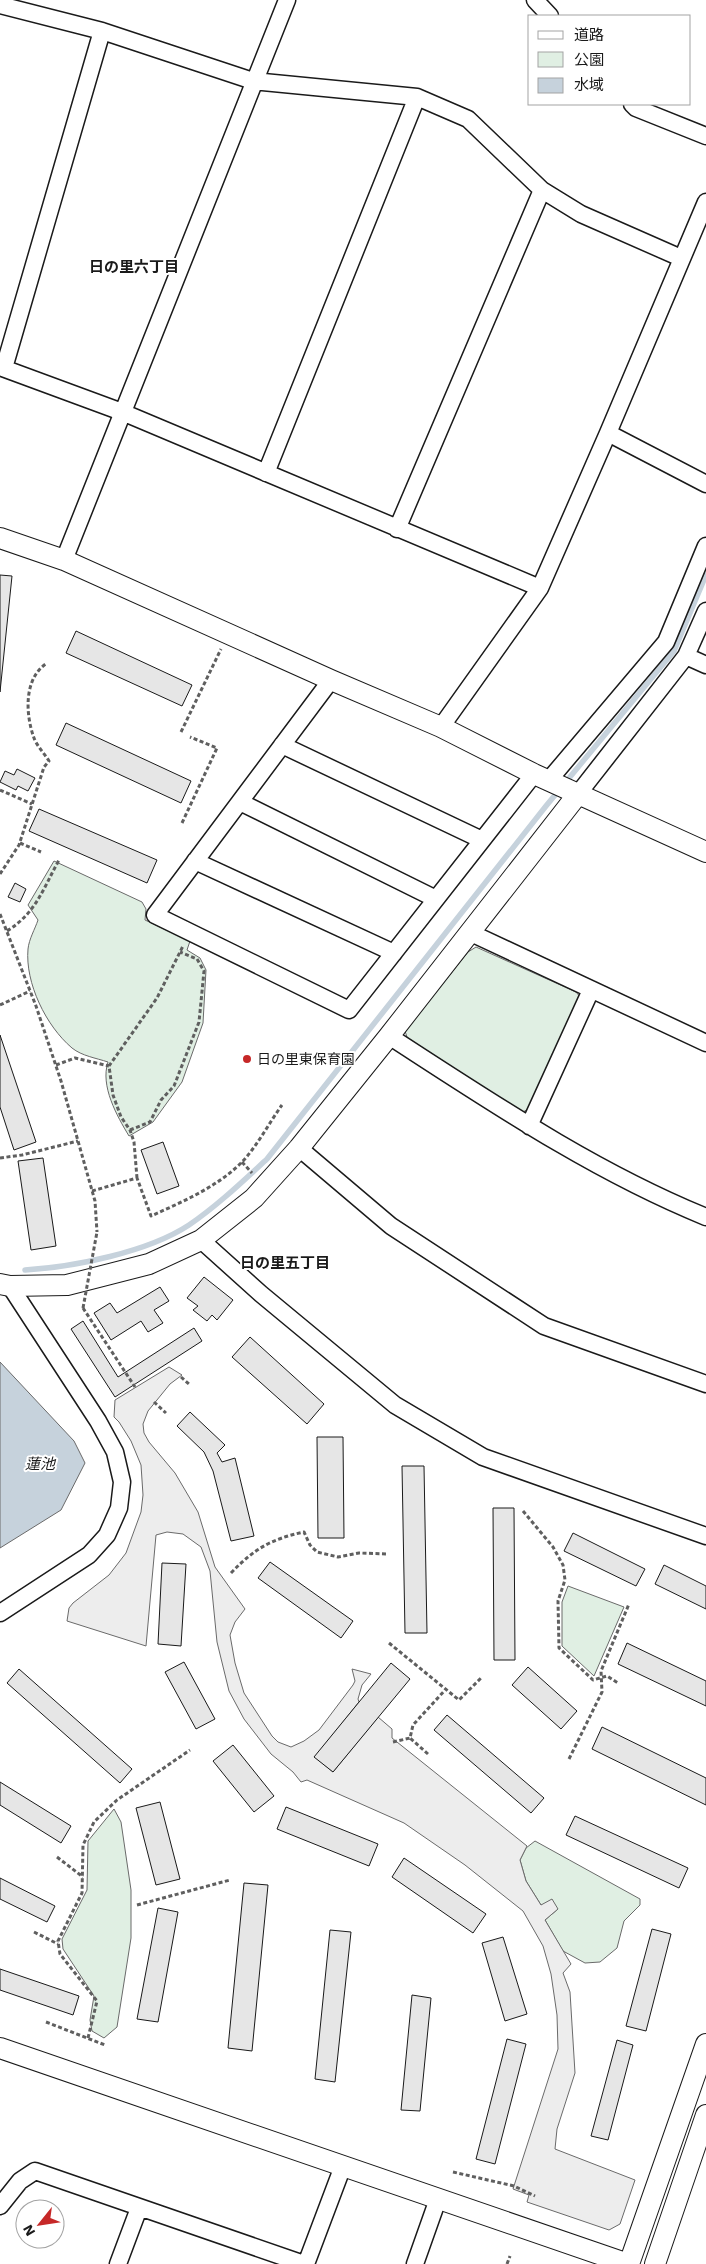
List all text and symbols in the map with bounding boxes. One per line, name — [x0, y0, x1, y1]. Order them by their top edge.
legend — [528, 15, 691, 105]
text: 道路 — [574, 26, 604, 44]
text: 公園 — [574, 51, 604, 69]
text: 水域 — [574, 76, 604, 94]
district label: 日の里六丁目 — [89, 258, 179, 276]
place label: 日の里東保育園 — [257, 1051, 355, 1067]
marker: 日の里東保育園 — [241, 1053, 253, 1065]
district label: 日の里五丁目 — [240, 1254, 330, 1272]
water label: 蓮池 — [25, 1455, 57, 1473]
north arrow — [15, 2199, 65, 2249]
text: N — [19, 2222, 38, 2239]

